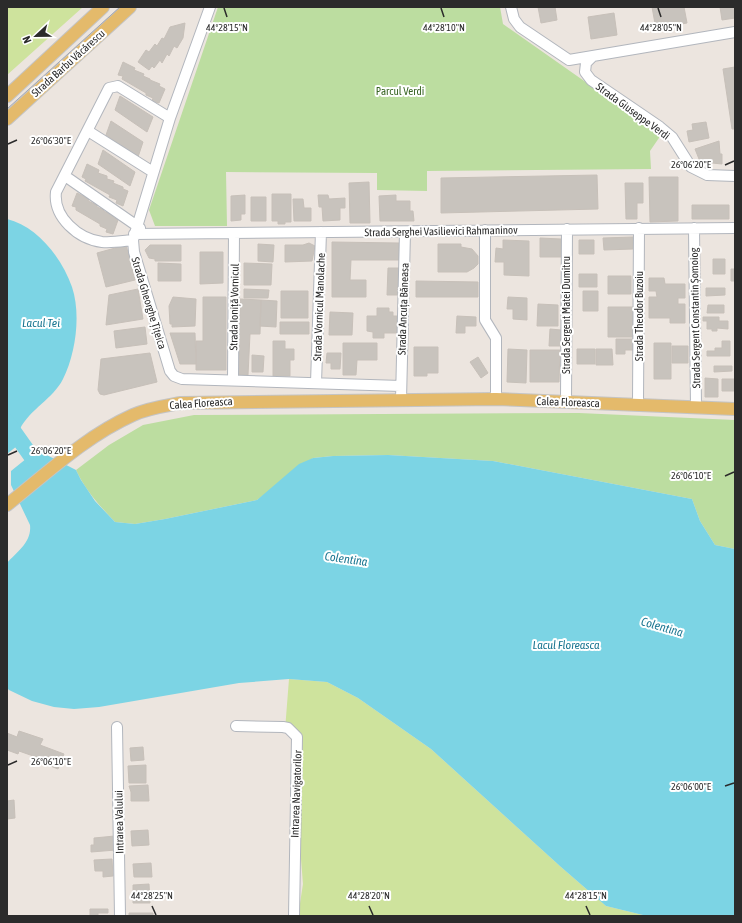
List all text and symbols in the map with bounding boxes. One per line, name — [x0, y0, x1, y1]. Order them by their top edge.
north arrow — [16, 16, 56, 56]
text: 44°28'15"N — [206, 22, 248, 33]
text: 44°28'10"N — [423, 22, 465, 33]
text: 44°28'05"N — [640, 22, 682, 33]
street label: Strada Barbu Văcărescu — [29, 27, 107, 99]
text: N — [20, 34, 34, 45]
street label: Strada Giuseppe Verdi — [594, 80, 672, 142]
park label: Parcul Verdi — [376, 85, 424, 97]
text: 26°06'30"E — [31, 135, 72, 146]
text: 26°06'20"E — [671, 159, 712, 170]
street label: Strada Serghei Vasilievici Rahmaninov — [364, 224, 518, 238]
street label: Strada Sergent Constantin Șomoiog — [688, 247, 702, 388]
street label: Strada Vornicul Manolache — [311, 253, 327, 361]
street label: Strada Gheorghe Țițeica — [129, 256, 169, 350]
street label: Strada Sergent Matei Dumitru — [560, 256, 572, 374]
street label: Strada Ioniță Vornicul — [227, 263, 241, 351]
street label: Strada Ancuța Băneasa — [395, 263, 411, 355]
street label: Strada Theodor Buzoiu — [633, 271, 645, 361]
water label: Lacul Tei — [22, 316, 60, 330]
street label: Calea Floreasca — [169, 395, 233, 411]
street label: Calea Floreasca — [536, 395, 600, 409]
text: 26°06'20"E — [31, 445, 72, 456]
text: 26°06'10"E — [671, 470, 712, 481]
water label: Colentina — [324, 549, 369, 569]
water label: Colentina — [639, 614, 685, 640]
water label: Lacul Floreasca — [533, 638, 600, 652]
street label: Intrarea Navigatorilor — [288, 749, 304, 838]
text: 26°06'10"E — [31, 756, 72, 767]
text: 26°06'00"E — [671, 781, 712, 792]
street label: Intrarea Valului — [112, 790, 126, 854]
text: 44°28'25"N — [131, 890, 173, 901]
text: 44°28'20"N — [348, 890, 390, 901]
text: 44°28'15"N — [565, 890, 607, 901]

